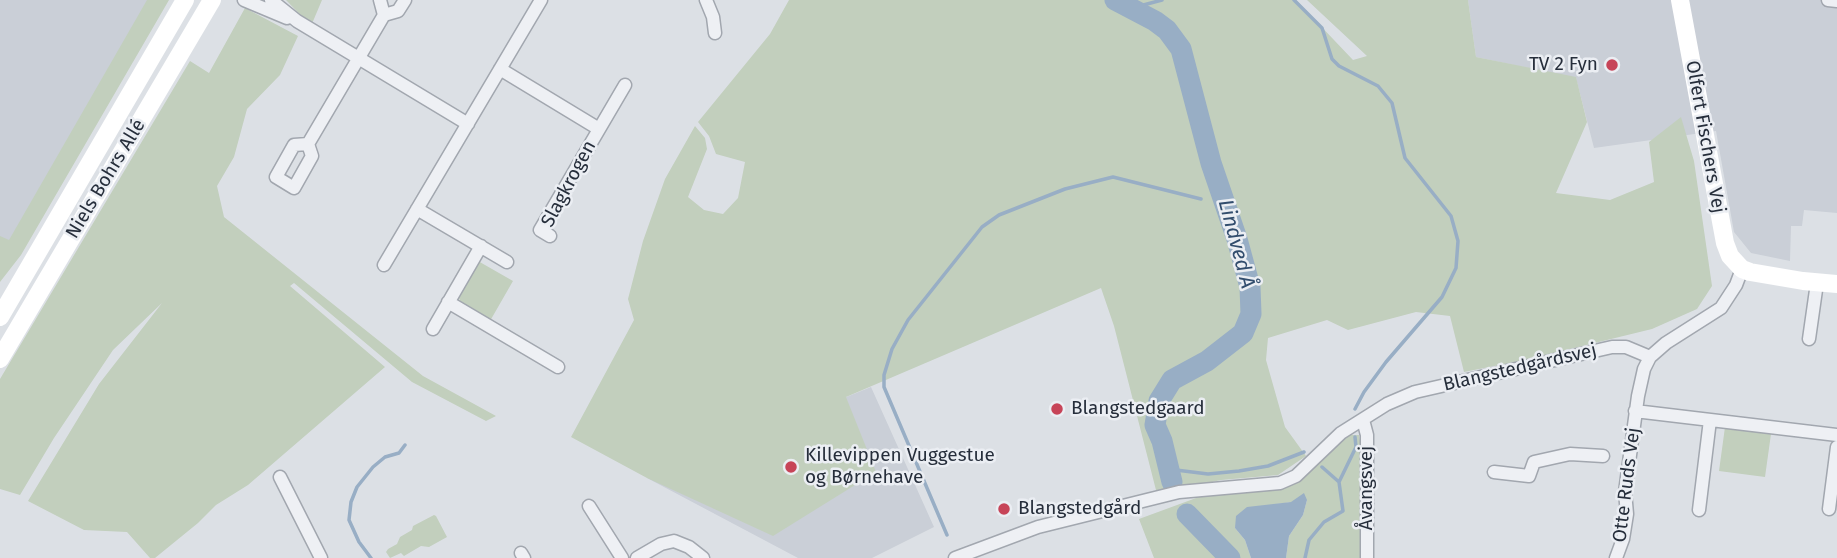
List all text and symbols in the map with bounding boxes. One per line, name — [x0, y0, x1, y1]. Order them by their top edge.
place label: TV 2 Fyn — [1529, 54, 1598, 76]
marker: TV 2 Fyn — [1604, 57, 1620, 73]
street label: Olfert Fischers Vej — [1680, 59, 1730, 215]
street label: Niels Bohrs Allé — [61, 115, 151, 243]
street label: Slagkrogen — [537, 137, 601, 231]
water label: Lindved Å — [1212, 197, 1260, 291]
street label: Blangstedgårdsvej — [1441, 339, 1599, 397]
place label: Blangstedgaard — [1071, 398, 1205, 420]
marker: Blangstedgaard — [1049, 401, 1065, 417]
street label: Otte Ruds Vej — [1609, 426, 1645, 544]
place label: Killevippen Vuggestue og Børnehave — [805, 445, 995, 489]
street label: Åvangsvej — [1356, 446, 1378, 530]
marker: Killevippen Vuggestue og Børnehave — [783, 459, 799, 475]
place label: Blangstedgård — [1018, 498, 1141, 520]
marker: Blangstedgård — [996, 501, 1012, 517]

